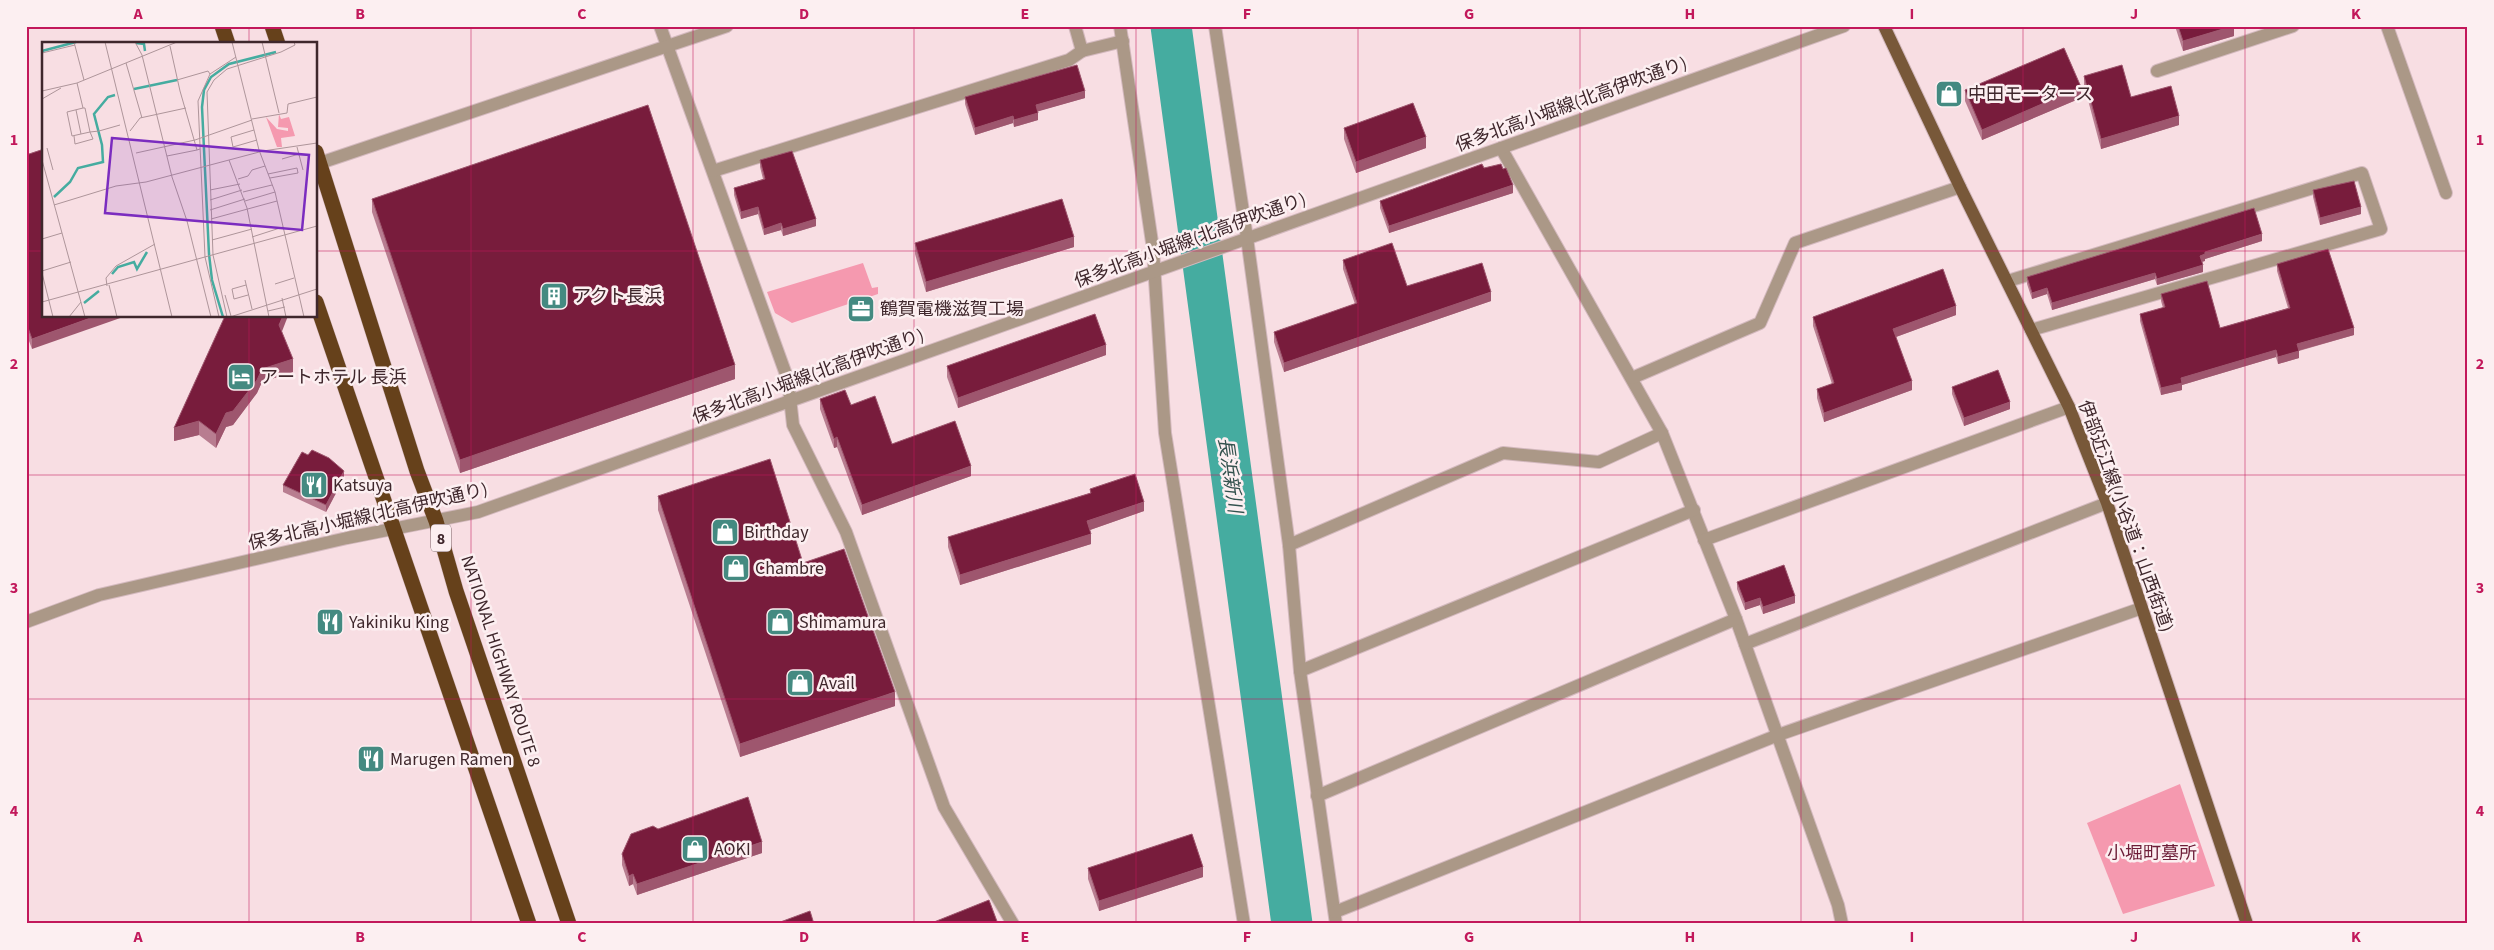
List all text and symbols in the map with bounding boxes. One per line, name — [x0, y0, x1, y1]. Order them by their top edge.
text: A — [132, 3, 143, 25]
text: B — [355, 3, 365, 25]
text: C — [577, 3, 587, 25]
text: D — [799, 3, 809, 25]
text: E — [1021, 3, 1029, 25]
text: F — [1243, 3, 1251, 25]
text: G — [1464, 3, 1474, 25]
text: H — [1685, 3, 1695, 25]
text: I — [1910, 3, 1914, 25]
text: J — [2130, 3, 2138, 25]
text: K — [2351, 3, 2361, 25]
inset map — [42, 42, 318, 318]
street label: 保多北高小堀線(北高伊吹通り) — [1452, 51, 1691, 158]
shop icon: 中田モータース — [1934, 79, 1964, 109]
place label: 中田モータース — [1968, 82, 2093, 107]
text: 1 — [10, 129, 18, 151]
text: 1 — [2476, 129, 2484, 151]
street label: 保多北高小堀線(北高伊吹通り) — [1071, 187, 1310, 294]
building icon: アクト長浜 — [539, 281, 569, 311]
place label: アクト長浜 — [573, 284, 662, 309]
office icon: 鶴賀電機滋賀工場 — [846, 294, 876, 324]
place label: 鶴賀電機滋賀工場 — [880, 297, 1024, 322]
street label: 保多北高小堀線(北高伊吹通り) — [689, 323, 928, 430]
text: 2 — [10, 353, 18, 375]
text: 2 — [2476, 353, 2484, 375]
hotel icon: アートホテル 長浜 — [226, 362, 256, 392]
place label: アートホテル 長浜 — [260, 365, 407, 390]
street label: 伊部近江線(小谷道：山西街道) — [2072, 397, 2179, 636]
water label: 長浜新川 — [1211, 436, 1248, 517]
restaurant icon: Katsuya — [299, 470, 329, 500]
place label: Katsuya — [333, 473, 393, 498]
street label: 保多北高小堀線(北高伊吹通り) — [246, 477, 490, 556]
shop icon: Birthday — [710, 517, 740, 547]
place label: Birthday — [744, 520, 809, 545]
road number: 8 — [431, 524, 451, 552]
street label: NATIONAL HIGHWAY ROUTE 8 — [454, 552, 547, 770]
shop icon: Chambre — [721, 553, 751, 583]
place label: Chambre — [755, 556, 824, 581]
text: 3 — [10, 577, 18, 599]
text: 3 — [2476, 577, 2484, 599]
restaurant icon: Yakiniku King — [315, 607, 345, 637]
shop icon: Shimamura — [765, 607, 795, 637]
place label: Yakiniku King — [348, 610, 449, 635]
place label: Shimamura — [799, 610, 886, 635]
shop icon: Avail — [785, 668, 815, 698]
place label: Avail — [819, 671, 855, 696]
restaurant icon: Marugen Ramen — [356, 744, 386, 774]
place label: Marugen Ramen — [390, 747, 512, 772]
text: 4 — [10, 800, 19, 822]
text: 4 — [2476, 800, 2485, 822]
shop icon: AOKI — [680, 834, 710, 864]
place label: AOKI — [714, 837, 751, 862]
park label: 小堀町墓所 — [2107, 841, 2197, 866]
text: A — [132, 926, 143, 948]
text: B — [355, 926, 365, 948]
text: C — [577, 926, 587, 948]
text: D — [799, 926, 809, 948]
text: E — [1021, 926, 1029, 948]
text: F — [1243, 926, 1251, 948]
text: G — [1464, 926, 1474, 948]
text: H — [1685, 926, 1695, 948]
text: I — [1910, 926, 1914, 948]
text: J — [2130, 926, 2138, 948]
text: K — [2351, 926, 2361, 948]

